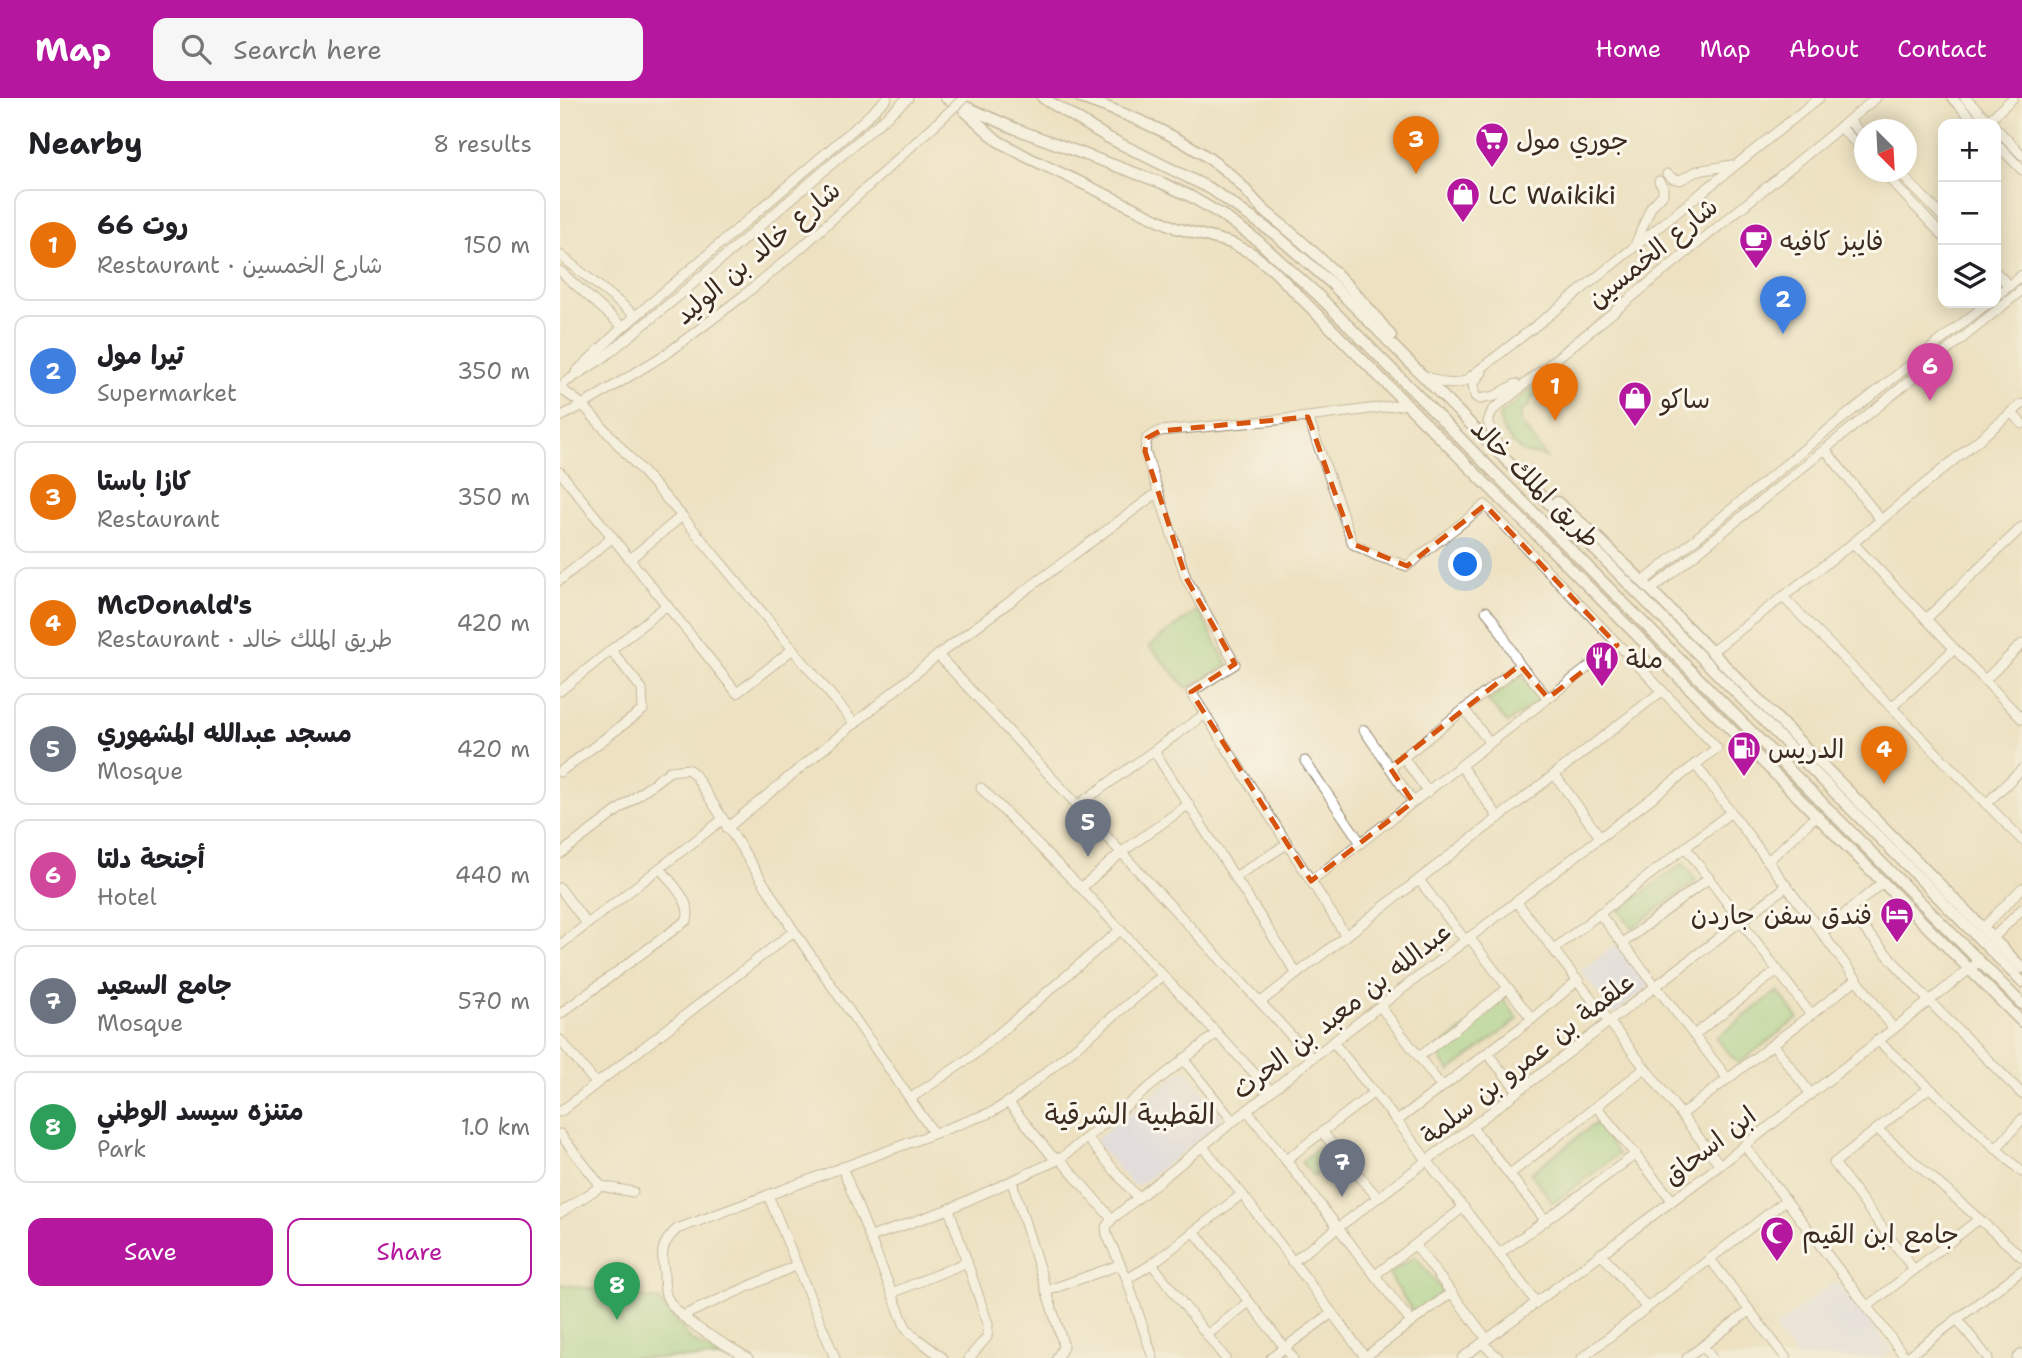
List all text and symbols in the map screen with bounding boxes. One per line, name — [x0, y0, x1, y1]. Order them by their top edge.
search box — [153, 18, 643, 81]
text: Map — [35, 27, 111, 72]
icon: search — [177, 30, 215, 68]
text: Search here — [233, 32, 382, 67]
text: Home — [1595, 33, 1661, 65]
text: Map — [1699, 33, 1751, 65]
text: About — [1789, 33, 1859, 65]
text: Contact — [1897, 33, 1987, 65]
pin: 3 — [1393, 116, 1439, 174]
north arrow — [1854, 119, 1917, 182]
map controls — [1938, 119, 2001, 308]
button: + — [1938, 119, 2001, 182]
supermarket icon: جوري مول — [1473, 120, 1511, 169]
place label: جوري مول — [1516, 122, 1628, 159]
text: Nearby — [28, 123, 143, 164]
text: 8 results — [433, 129, 532, 159]
street label: شارع خالد بن الوليد — [667, 172, 848, 333]
shop icon: LC Waikiki — [1444, 175, 1482, 224]
place label: LC Waikiki — [1488, 177, 1616, 212]
button: − — [1938, 182, 2001, 245]
street label: شارع الخمسين — [1579, 189, 1725, 316]
text: روت 66 — [97, 207, 188, 242]
cafe icon: فايبز كافيه — [1737, 221, 1775, 270]
place label: فايبز كافيه — [1780, 223, 1884, 258]
text: 1 — [48, 230, 58, 260]
text: 150 m — [463, 230, 530, 260]
button: layers — [1938, 245, 2001, 308]
text: Restaurant · شارع الخمسين — [97, 250, 382, 280]
pin: 2 — [1760, 276, 1806, 334]
text: تيرا مول — [97, 337, 184, 372]
pin: 6 — [1907, 343, 1953, 401]
text: 2 — [45, 356, 61, 386]
text: 350 m — [457, 356, 530, 386]
pin: 1 — [1532, 363, 1578, 421]
text: Supermarket — [97, 378, 237, 408]
shop icon: ساكو — [1616, 379, 1654, 428]
place label: ساكو — [1659, 381, 1710, 416]
street label: طريق الملك خالد — [1464, 411, 1608, 555]
text: كازا باستا — [97, 463, 191, 498]
text: 3 — [45, 482, 61, 512]
text: 350 m — [457, 482, 530, 512]
text: Restaurant — [97, 504, 220, 534]
your location — [1448, 547, 1482, 581]
text: McDonald's — [97, 587, 252, 622]
text: 4 — [45, 608, 61, 638]
text: 420 m — [456, 608, 530, 638]
text: Restaurant · طريق الملك خالد — [97, 624, 393, 654]
restaurant icon: ملة — [1583, 639, 1621, 688]
place label: ملة — [1626, 641, 1663, 676]
text: مسجد عبدالله المشهوري — [97, 715, 352, 750]
pin: 4 — [1861, 726, 1907, 784]
fuel station icon: الدريس — [1725, 729, 1763, 778]
place label: الدريس — [1768, 731, 1844, 766]
text: 5 — [46, 734, 60, 764]
text: 420 m — [456, 734, 530, 764]
text: Mosque — [97, 756, 183, 786]
pin: 5 — [1065, 799, 1111, 857]
text: أجنحة دلتا — [97, 841, 204, 876]
text: 6 — [45, 860, 61, 890]
text: 440 m — [455, 860, 530, 890]
text: Hotel — [97, 882, 157, 912]
hotel icon: فندق سفن جاردن — [1878, 895, 1916, 944]
place label: فندق سفن جاردن — [1691, 897, 1872, 932]
street label: عبدالله بن معبد بن الحرث — [1224, 913, 1458, 1107]
street label: علقمة بن عمرو بن سلمة — [1413, 964, 1641, 1152]
text: جامع السعيد — [97, 967, 232, 1002]
text: 7 — [45, 986, 61, 1016]
text: 570 m — [458, 986, 530, 1016]
text: Mosque — [97, 1008, 183, 1038]
text: متنزه سيسد الوطني — [97, 1093, 304, 1128]
district label: القطبية الشرقية — [1045, 1095, 1215, 1133]
street label: ابن اسحاق — [1655, 1097, 1763, 1193]
text: 8 — [45, 1112, 61, 1142]
text: 1.0 km — [461, 1112, 530, 1142]
text: Park — [97, 1134, 146, 1164]
pin: 7 — [1319, 1139, 1365, 1197]
mosque icon: جامع ابن القيم — [1758, 1214, 1796, 1263]
place label: جامع ابن القيم — [1802, 1216, 1959, 1254]
button: Save — [28, 1218, 273, 1286]
button: Share — [287, 1218, 532, 1286]
pin: 8 — [594, 1262, 640, 1320]

